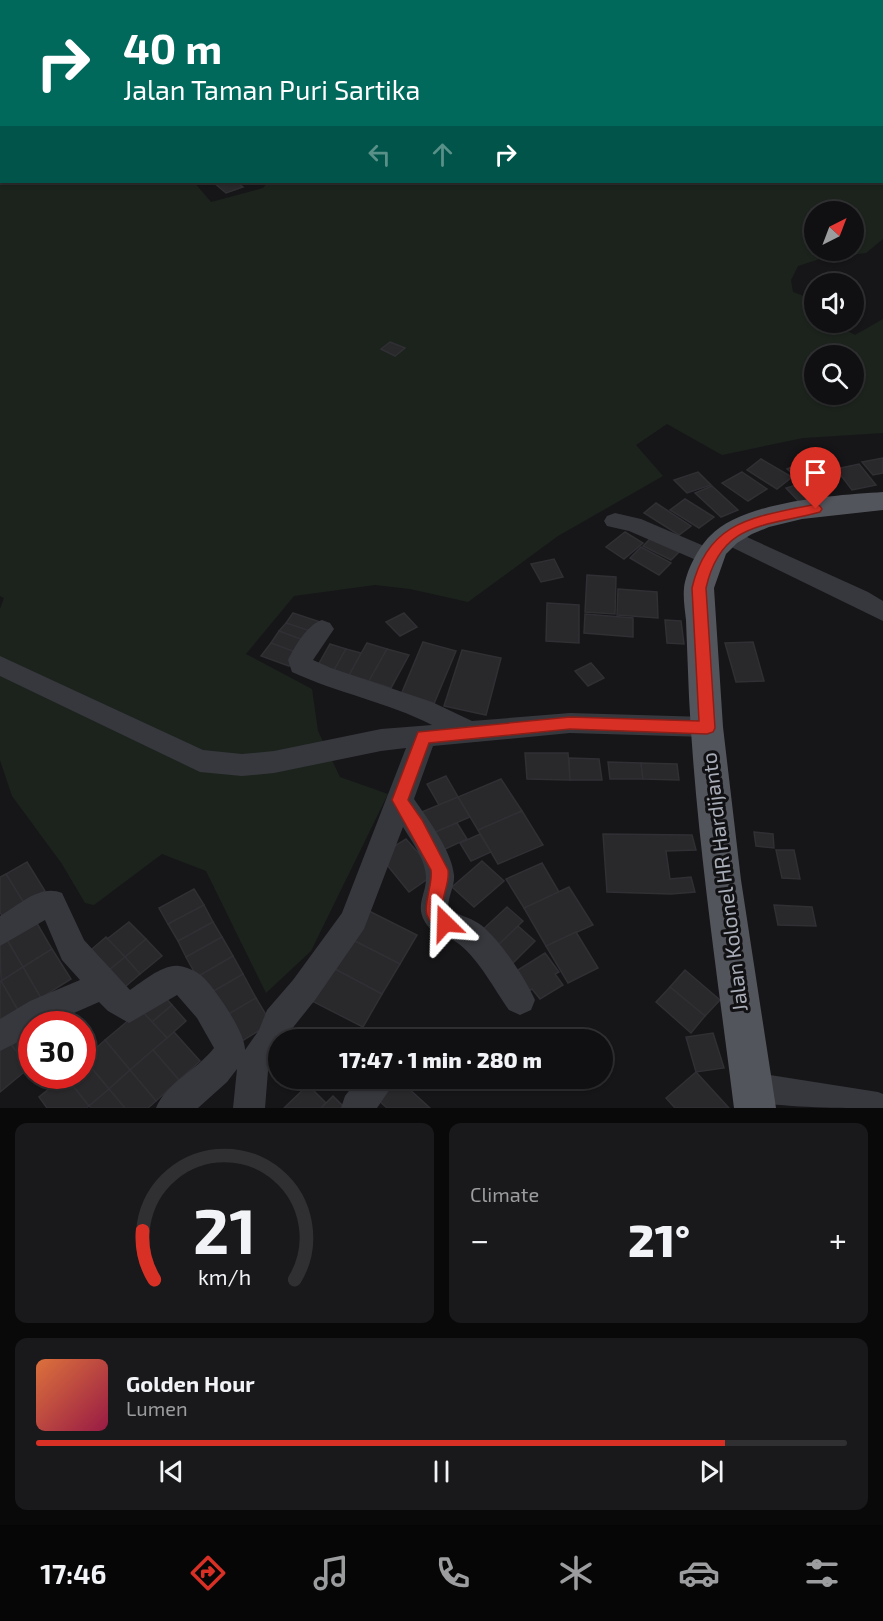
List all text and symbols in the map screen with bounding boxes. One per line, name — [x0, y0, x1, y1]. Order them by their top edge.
text: 40 m — [123, 22, 222, 72]
icon: right — [24, 24, 102, 102]
text: Jalan Taman Puri Sartika — [123, 73, 420, 105]
icon: left — [363, 138, 396, 171]
icon: ahead — [426, 138, 459, 171]
icon: right — [489, 138, 522, 171]
north arrow — [804, 201, 864, 261]
map controls — [804, 201, 864, 405]
button: sound — [804, 273, 864, 333]
button: search — [804, 345, 864, 405]
pin — [790, 447, 841, 509]
icon: arrive — [799, 456, 832, 489]
street label: Jalan Kolonel HR Hardijanto — [695, 751, 753, 1013]
position arrow — [413, 891, 477, 955]
speed limit sign: 30 — [18, 1011, 96, 1089]
text: 17:47 · 1 min · 280 m — [339, 1046, 542, 1072]
text: Climate — [470, 1182, 539, 1206]
text: 21 — [193, 1192, 256, 1267]
text: 21° — [628, 1212, 690, 1266]
text: − — [470, 1219, 489, 1259]
text: + — [829, 1219, 847, 1259]
text: km/h — [198, 1264, 251, 1289]
text: Golden Hour — [126, 1370, 255, 1396]
text: Lumen — [126, 1396, 188, 1420]
icon: previous — [155, 1455, 188, 1488]
icon: pause — [425, 1455, 458, 1488]
icon: next — [695, 1455, 728, 1488]
icon: directions — [187, 1552, 229, 1594]
icon: music — [310, 1552, 352, 1594]
icon: phone — [432, 1552, 474, 1594]
icon: climate — [555, 1552, 597, 1594]
icon: car — [678, 1552, 720, 1594]
icon: filters — [801, 1552, 843, 1594]
text: 17:46 — [40, 1557, 106, 1589]

